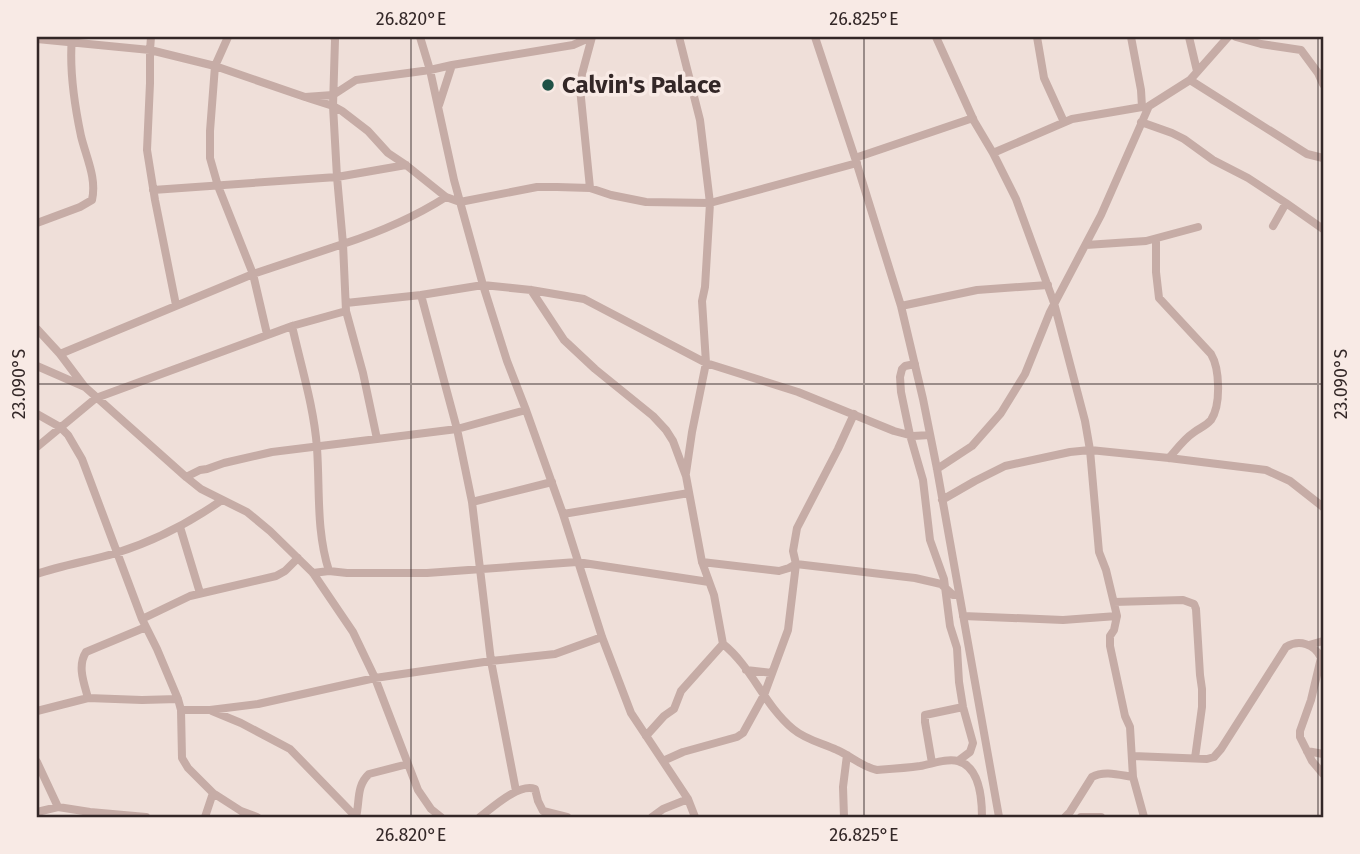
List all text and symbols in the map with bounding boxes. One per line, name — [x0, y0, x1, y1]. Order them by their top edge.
text: 26.820°E — [376, 8, 446, 30]
text: 26.825°E — [829, 8, 899, 30]
place label: Calvin's Palace — [562, 71, 721, 99]
marker: Calvin's Palace — [540, 77, 556, 93]
text: 23.090°S — [8, 349, 30, 419]
text: 23.090°S — [1330, 349, 1352, 419]
text: 26.820°E — [376, 824, 446, 846]
text: 26.825°E — [829, 824, 899, 846]

